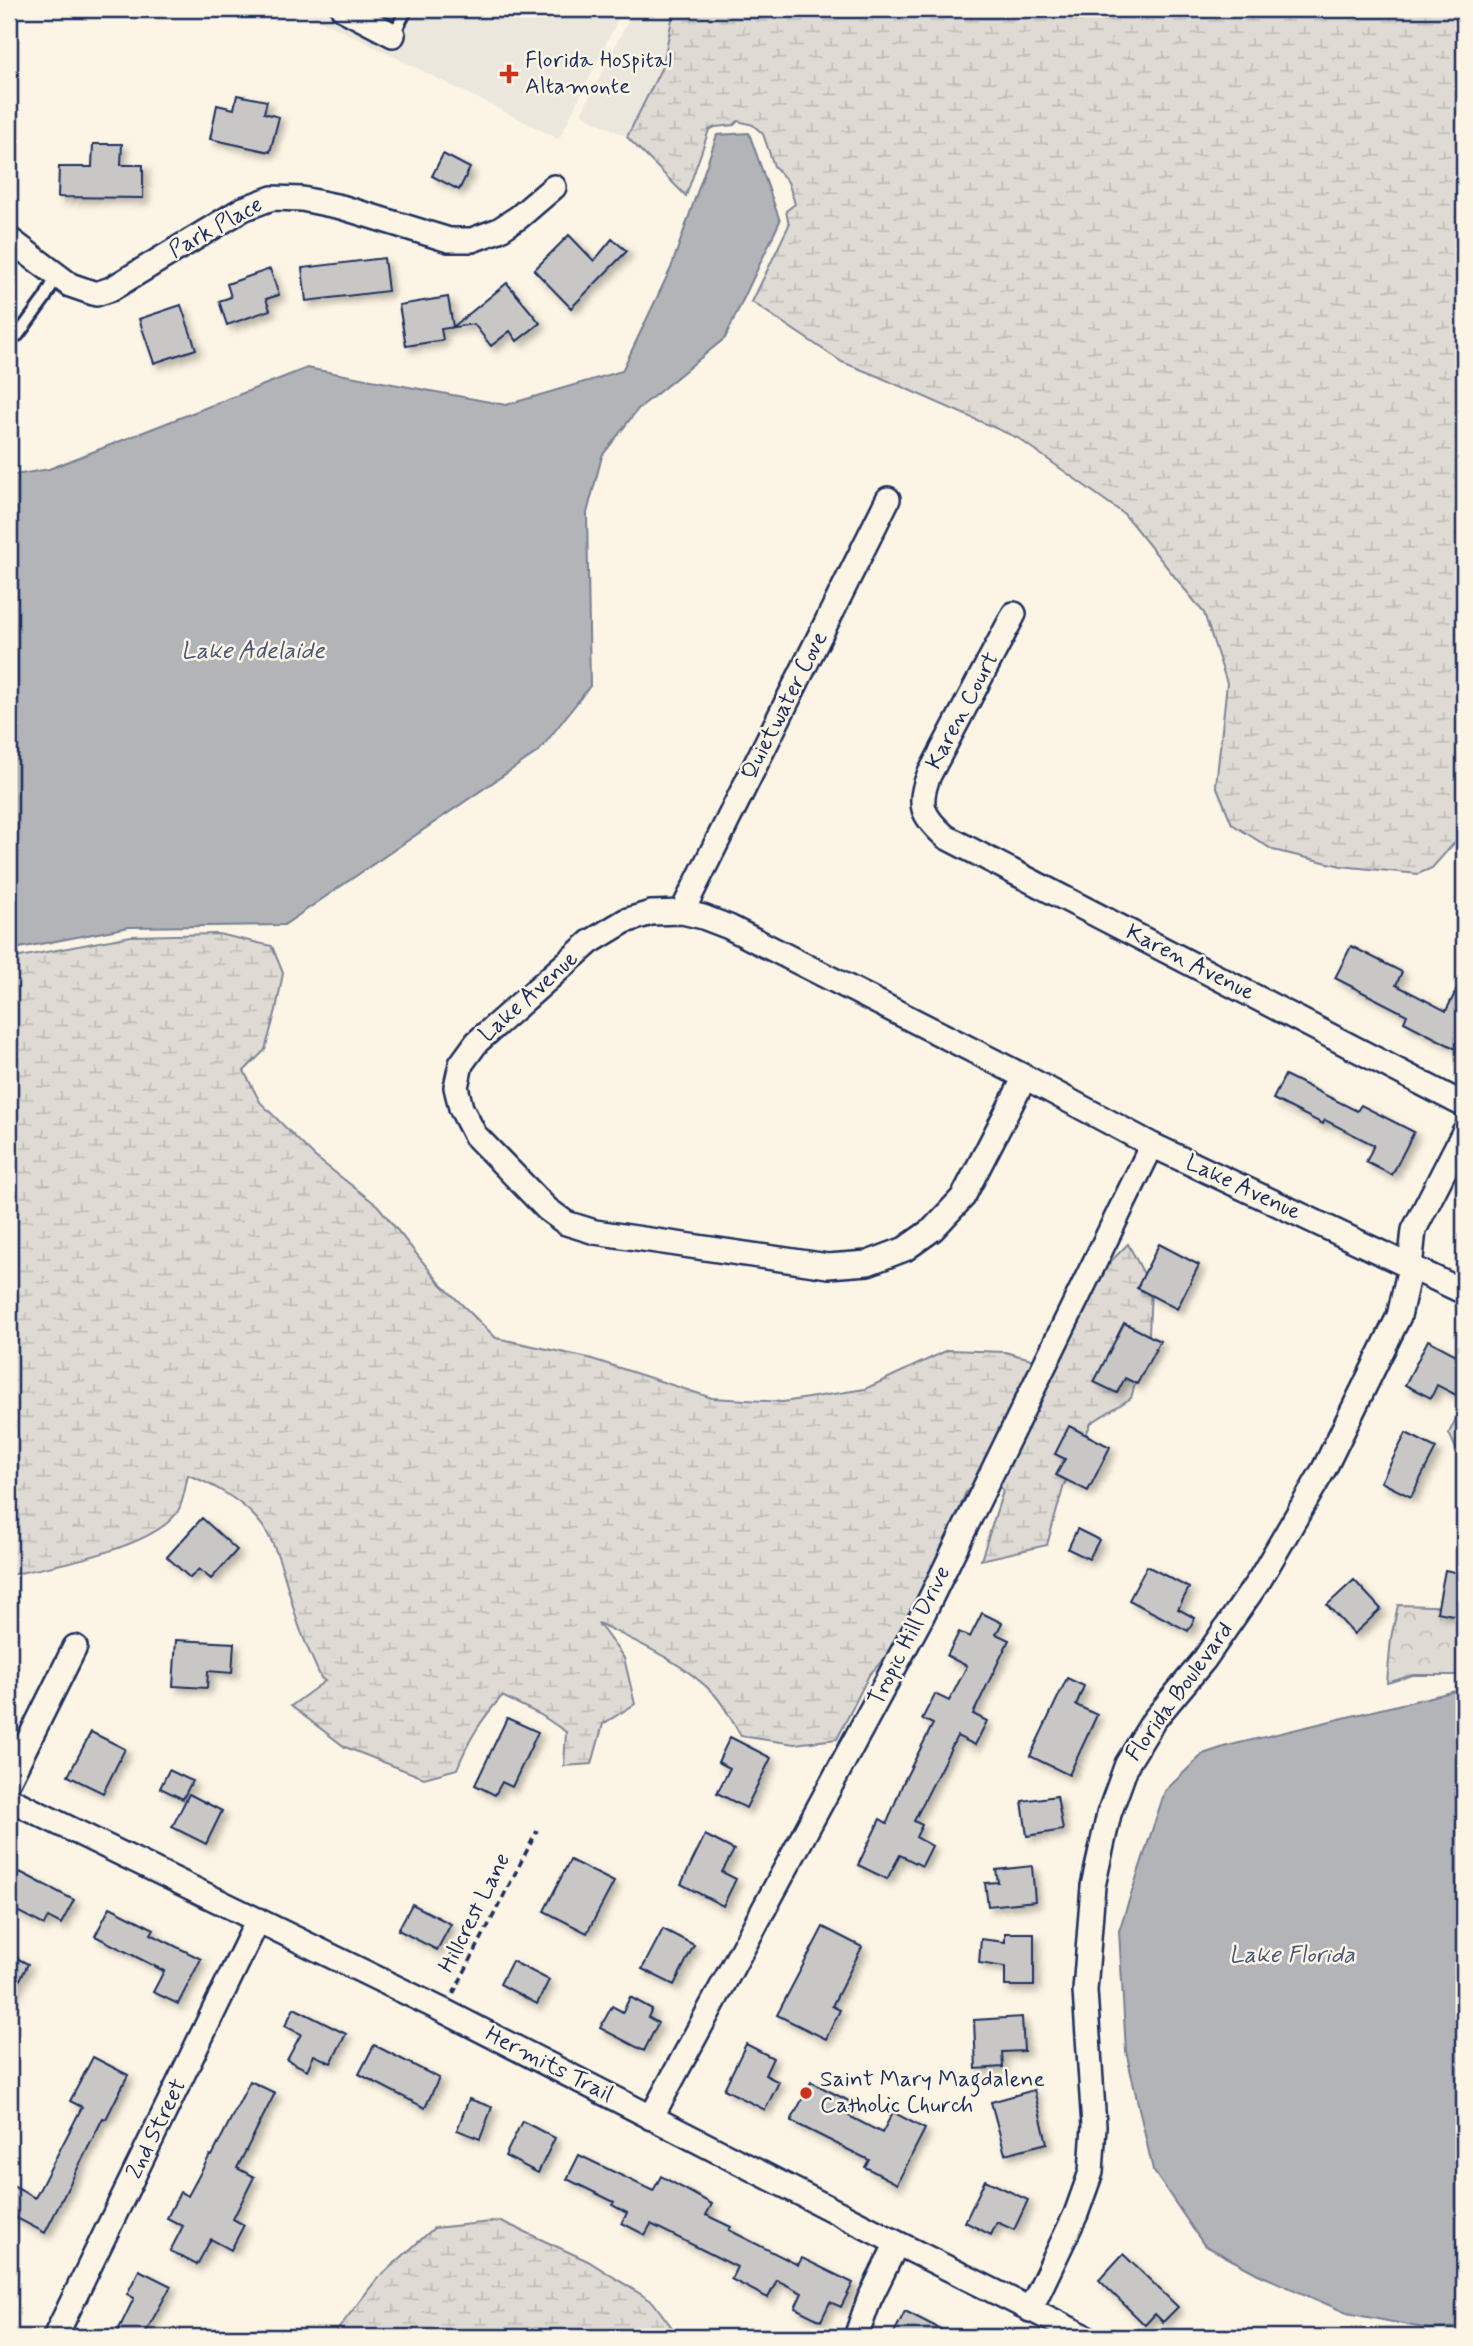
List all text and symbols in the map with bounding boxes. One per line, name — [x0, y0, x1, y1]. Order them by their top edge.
place label: Florida Hospital Altamonte — [525, 46, 672, 102]
marker: Florida Hospital Altamonte — [499, 64, 519, 84]
street label: Park Place — [164, 190, 268, 266]
street label: Quietwater Cove — [735, 627, 835, 785]
water label: Lake Adelaide — [181, 636, 326, 667]
street label: Karen Court — [920, 647, 1007, 775]
street label: Karen Avenue — [1121, 918, 1260, 1008]
street label: Lake Avenue — [473, 944, 585, 1050]
street label: Lake Avenue — [1181, 1148, 1306, 1228]
street label: Tropic Hill Drive — [862, 1561, 958, 1711]
street label: Florida Boulevard — [1119, 1616, 1241, 1768]
street label: Hillcrest Lane — [432, 1848, 518, 1978]
water label: Lake Florida — [1229, 1940, 1355, 1971]
street label: Hermits Trail — [480, 2020, 618, 2110]
place label: Saint Mary Magdalene Catholic Church — [820, 2065, 1045, 2121]
street label: 2nd Street — [120, 2074, 194, 2184]
marker: Saint Mary Magdalene Catholic Church — [798, 2085, 814, 2101]

